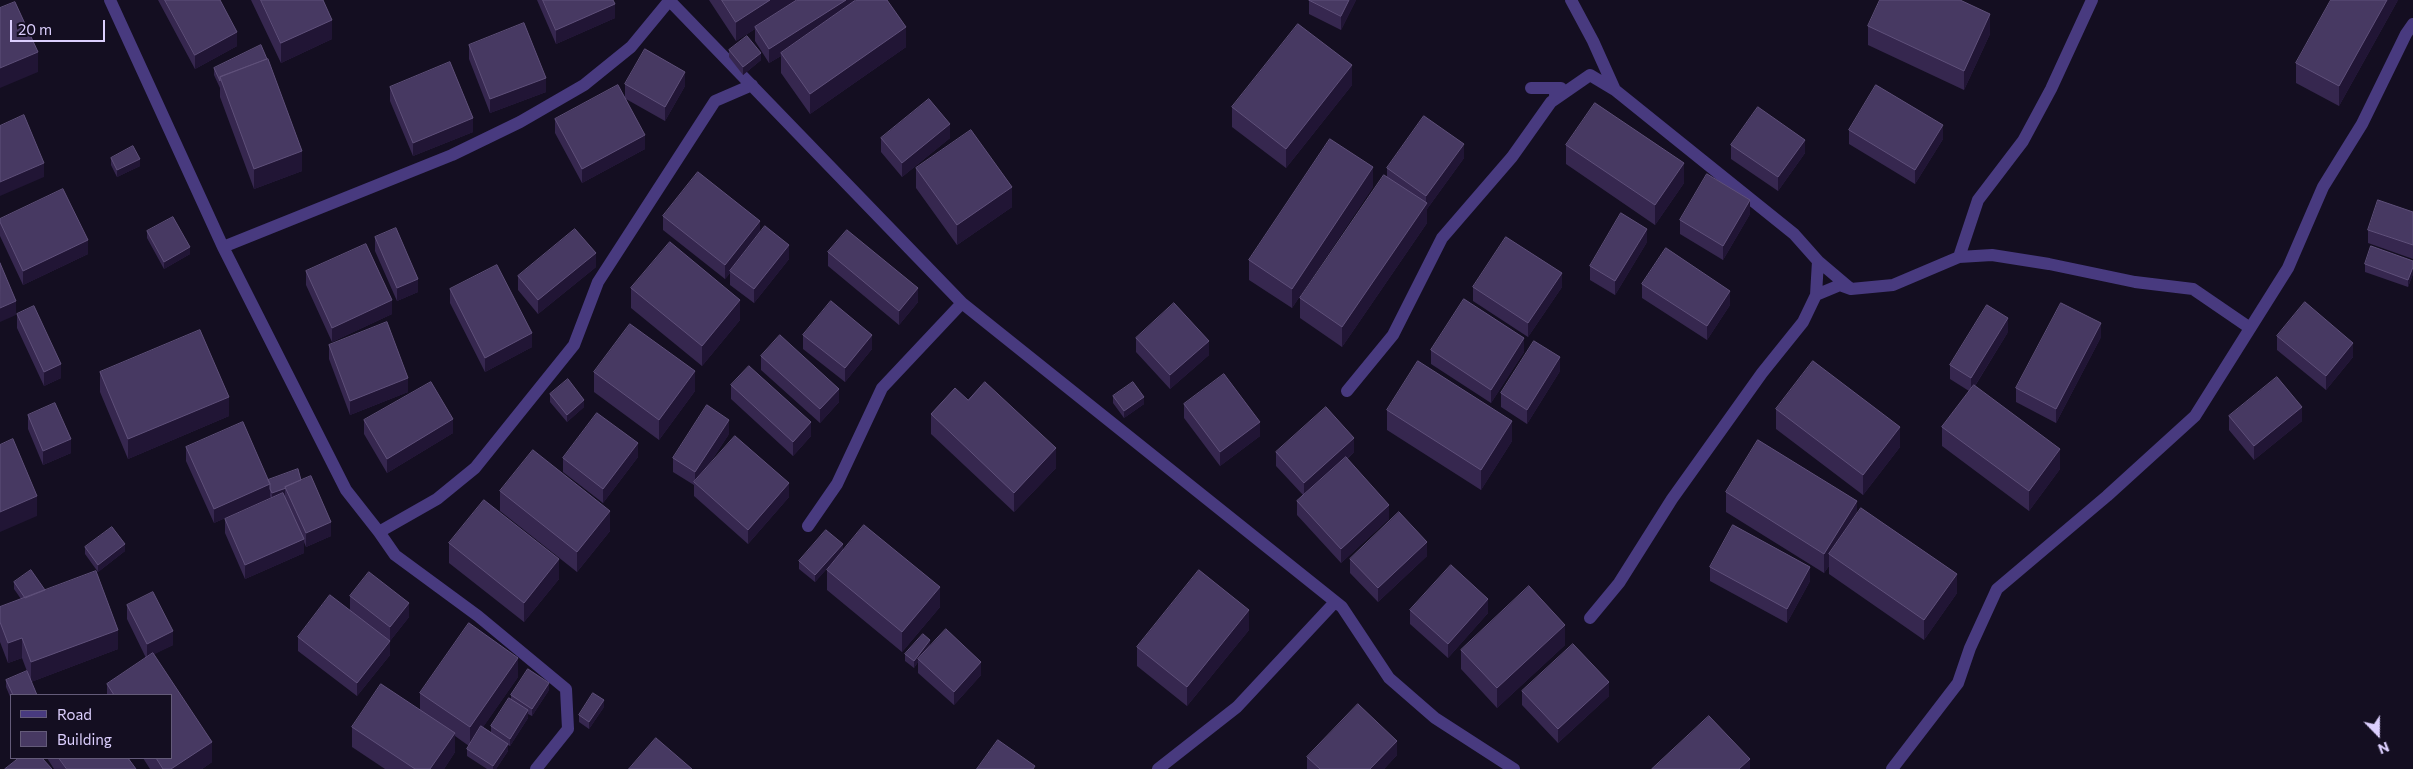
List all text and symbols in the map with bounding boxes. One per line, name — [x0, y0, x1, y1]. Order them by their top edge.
scale bar — [12, 10, 108, 42]
text: 20 m — [18, 20, 52, 38]
legend — [10, 694, 172, 759]
text: Road — [57, 705, 92, 723]
north arrow — [2353, 709, 2403, 759]
text: Building — [57, 730, 112, 748]
text: N — [2376, 739, 2392, 758]

